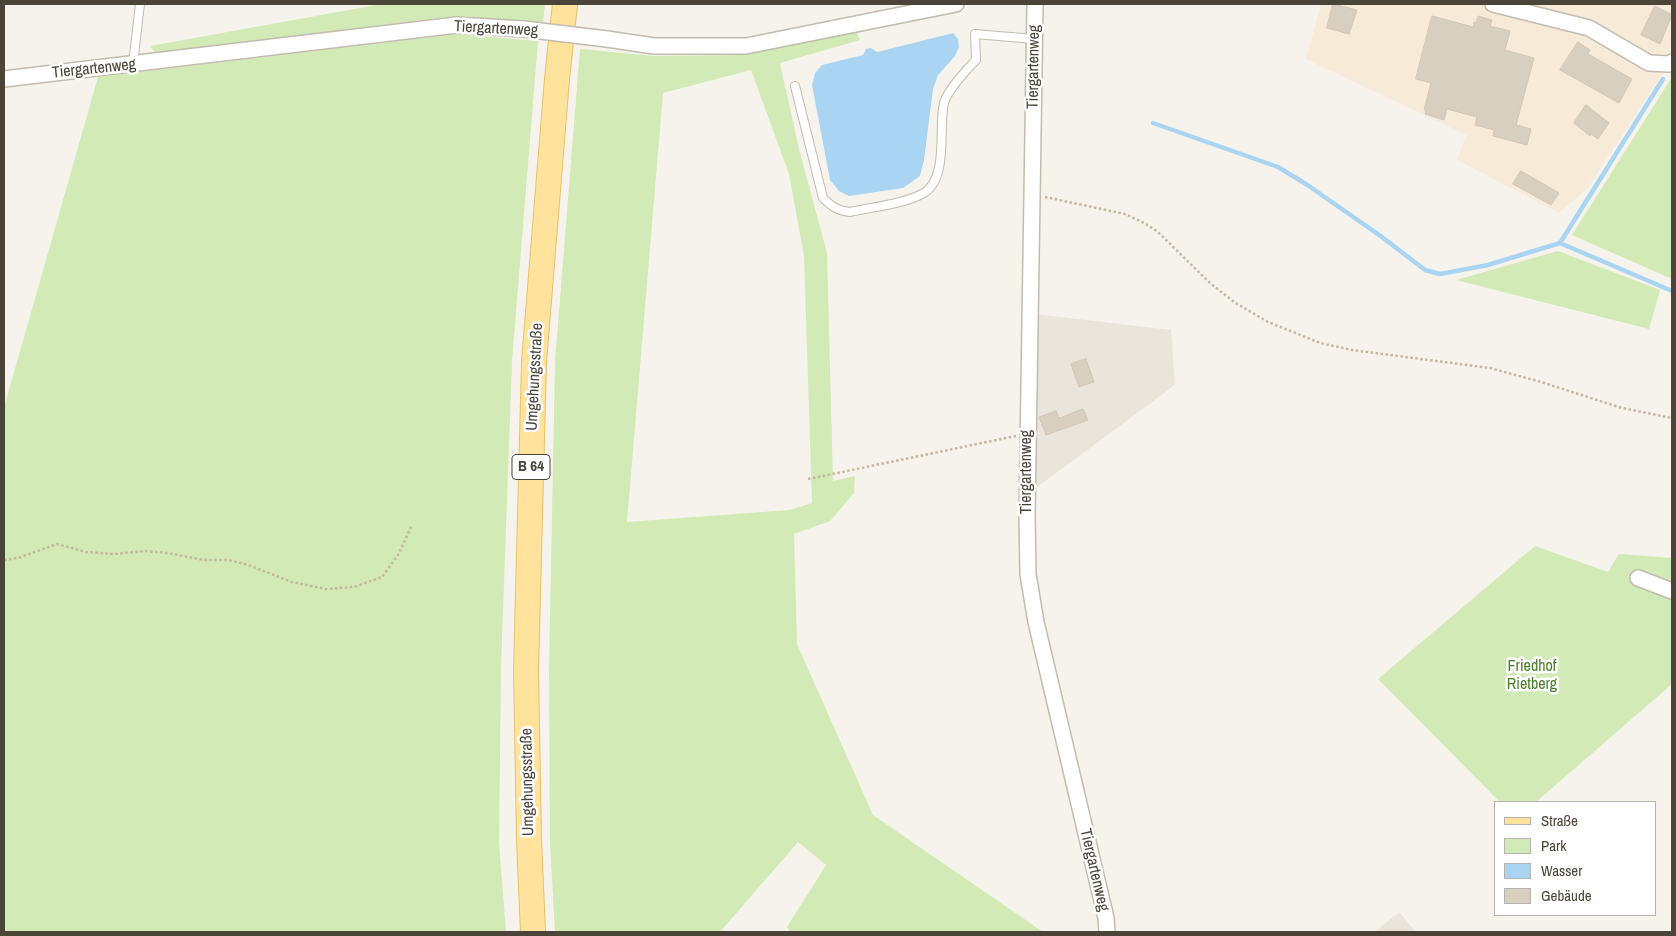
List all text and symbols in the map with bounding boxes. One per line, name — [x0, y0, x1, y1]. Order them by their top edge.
street label: Tiergartenweg — [453, 17, 539, 41]
street label: Tiergartenweg — [1024, 25, 1044, 109]
street label: Tiergartenweg — [51, 55, 137, 83]
street label: Umgehungsstraße — [523, 323, 547, 431]
street label: Tiergartenweg — [1017, 430, 1037, 514]
road number: B 64 — [512, 454, 550, 480]
park label: Friedhof Rietberg — [1507, 657, 1557, 695]
street label: Umgehungsstraße — [517, 728, 539, 836]
legend — [1494, 801, 1656, 916]
text: Straße — [1541, 810, 1578, 831]
street label: Tiergartenweg — [1075, 827, 1113, 913]
text: Park — [1541, 835, 1566, 856]
text: Wasser — [1541, 860, 1582, 881]
text: Gebäude — [1541, 885, 1592, 906]

